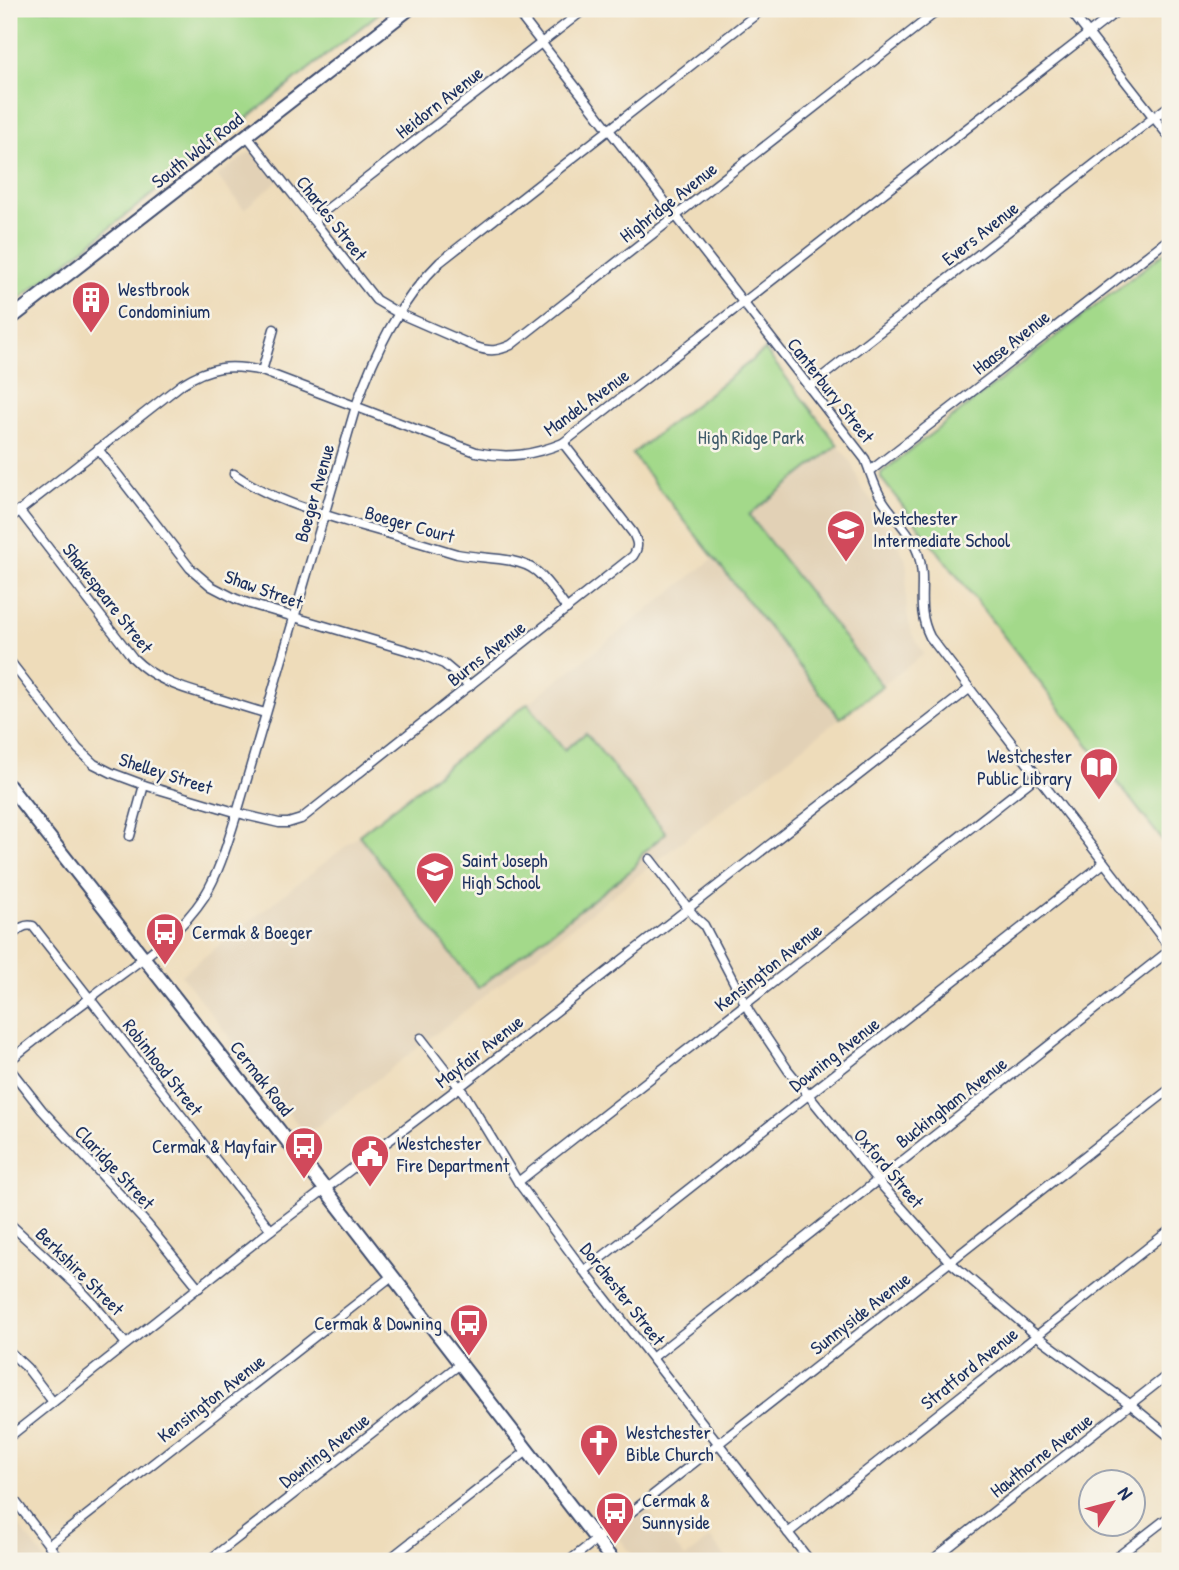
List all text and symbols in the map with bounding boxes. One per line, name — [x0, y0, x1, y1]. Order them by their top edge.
street label: Heidorn Avenue — [390, 59, 488, 144]
street label: South Wolf Road — [146, 106, 249, 194]
street label: Highridge Avenue — [614, 155, 722, 248]
street label: Charles Street — [290, 170, 374, 266]
street label: Evers Avenue — [936, 195, 1024, 271]
place label: Westbrook Condominium — [118, 276, 210, 324]
building icon: Westbrook Condominium — [70, 279, 112, 334]
street label: Haase Avenue — [967, 303, 1055, 380]
street label: Canterbury Street — [782, 332, 881, 449]
street label: Mandel Avenue — [538, 362, 634, 442]
park label: High Ridge Park — [698, 424, 804, 450]
street label: Boeger Avenue — [288, 441, 340, 545]
street label: Boeger Court — [362, 499, 458, 549]
place label: Westchester Intermediate School — [873, 505, 1011, 553]
school or university icon: Westchester Intermediate School — [825, 508, 867, 563]
street label: Shakespeare Street — [57, 537, 160, 659]
street label: Shaw Street — [221, 563, 307, 615]
street label: Burns Avenue — [441, 614, 531, 692]
place label: Westchester Public Library — [977, 743, 1073, 791]
street label: Shelley Street — [116, 746, 216, 800]
library icon: Westchester Public Library — [1078, 746, 1120, 801]
place label: Saint Joseph High School — [462, 847, 548, 895]
school or university icon: Saint Joseph High School — [414, 850, 456, 905]
bus stop icon: Cermak & Boeger — [144, 911, 186, 966]
street label: Kensington Avenue — [709, 916, 828, 1017]
place label: Cermak & Boeger — [192, 919, 313, 945]
street label: Mayfair Avenue — [430, 1008, 529, 1094]
street label: Downing Avenue — [783, 1010, 885, 1097]
street label: Robinhood Street — [117, 1013, 209, 1121]
street label: Cermak Road — [224, 1035, 300, 1122]
street label: Buckingham Avenue — [890, 1050, 1012, 1154]
street label: Claridge Street — [69, 1119, 161, 1215]
street label: Oxford Street — [848, 1123, 930, 1214]
bus stop icon: Cermak & Mayfair — [283, 1125, 325, 1180]
place label: Westchester Fire Department — [396, 1130, 510, 1178]
place label: Cermak & Mayfair — [152, 1133, 278, 1159]
public building icon: Westchester Fire Department — [349, 1133, 391, 1188]
street label: Berkshire Street — [30, 1221, 130, 1321]
street label: Dorchester Street — [575, 1237, 672, 1351]
street label: Sunnyside Avenue — [804, 1265, 916, 1360]
bus stop icon: Cermak & Downing — [448, 1302, 490, 1357]
place label: Cermak & Downing — [314, 1310, 442, 1336]
street label: Stratford Avenue — [915, 1320, 1023, 1415]
street label: Kensington Avenue — [152, 1347, 271, 1448]
street label: Downing Avenue — [273, 1406, 375, 1493]
street label: Hawthorne Avenue — [984, 1407, 1098, 1503]
place label: Westchester Bible Church — [626, 1419, 713, 1467]
church icon: Westchester Bible Church — [578, 1422, 620, 1477]
north arrow — [1078, 1468, 1148, 1538]
text: N — [1112, 1481, 1139, 1505]
place label: Cermak & Sunnyside — [642, 1487, 711, 1535]
bus stop icon: Cermak & Sunnyside — [594, 1490, 636, 1545]

